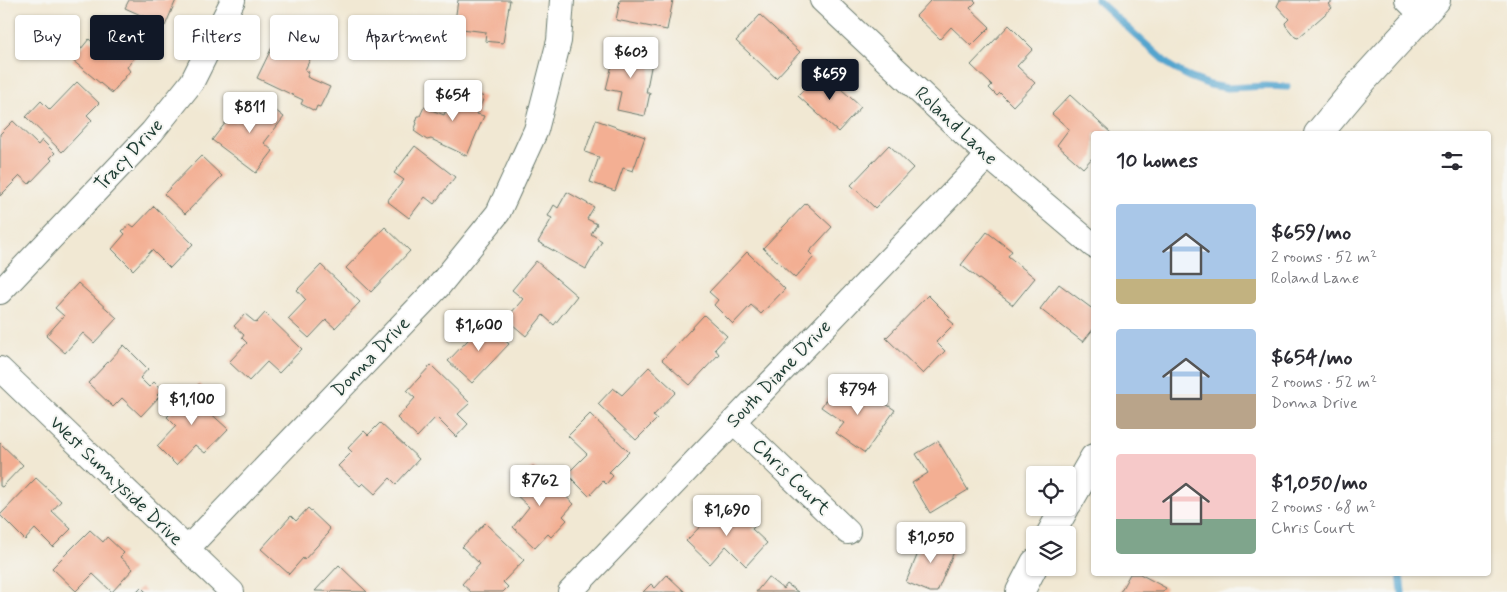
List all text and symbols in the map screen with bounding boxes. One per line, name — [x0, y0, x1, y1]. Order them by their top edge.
chip: Buy — [15, 15, 80, 60]
chip: Rent — [90, 15, 164, 60]
chip: Filters — [174, 15, 260, 60]
chip: New — [270, 15, 338, 60]
chip: Apartment — [348, 15, 466, 60]
pin: $603 — [601, 36, 661, 79]
text: $603 — [614, 42, 648, 63]
pin: $659 — [800, 58, 860, 101]
text: $659 — [813, 64, 847, 85]
pin: $654 — [423, 80, 483, 122]
street label: Roland Lane — [909, 81, 1003, 171]
text: $654 — [435, 85, 471, 106]
pin: $811 — [220, 92, 280, 134]
text: $811 — [234, 97, 266, 118]
street label: Tracy Drive — [89, 113, 170, 197]
text: 10 homes — [1116, 147, 1198, 175]
icon: filters — [1438, 147, 1466, 175]
text: $659/mo — [1271, 219, 1351, 247]
icon: home — [1156, 224, 1216, 284]
text: 2 rooms · 52 m² — [1271, 247, 1377, 268]
text: Roland Lane — [1271, 268, 1359, 289]
pin: $1,600 — [438, 310, 520, 352]
street label: Donna Drive — [326, 311, 416, 403]
text: $1,600 — [455, 315, 503, 336]
street label: South Diane Drive — [721, 315, 837, 433]
text: $654/mo — [1271, 344, 1353, 372]
icon: home — [1156, 349, 1216, 409]
text: 2 rooms · 52 m² — [1271, 372, 1377, 393]
pin: $794 — [828, 374, 888, 416]
text: $794 — [839, 379, 877, 400]
pin: $1,100 — [151, 384, 233, 426]
text: $1,100 — [169, 389, 215, 410]
text: Donna Drive — [1271, 393, 1358, 414]
street label: West Sunnyside Drive — [43, 411, 188, 552]
street label: Chris Court — [746, 433, 836, 521]
pin: $762 — [510, 464, 570, 507]
map controls — [1026, 466, 1076, 576]
button: locate — [1026, 466, 1076, 516]
text: $1,050/mo — [1271, 469, 1368, 497]
text: $762 — [521, 470, 559, 491]
icon: home — [1156, 474, 1216, 534]
pin: $1,690 — [686, 494, 768, 537]
text: 2 rooms · 68 m² — [1271, 497, 1376, 518]
text: $1,690 — [704, 500, 750, 521]
text: Chris Court — [1271, 518, 1355, 539]
pin: $1,050 — [890, 522, 972, 564]
button: layers — [1026, 526, 1076, 576]
text: $1,050 — [907, 527, 955, 548]

